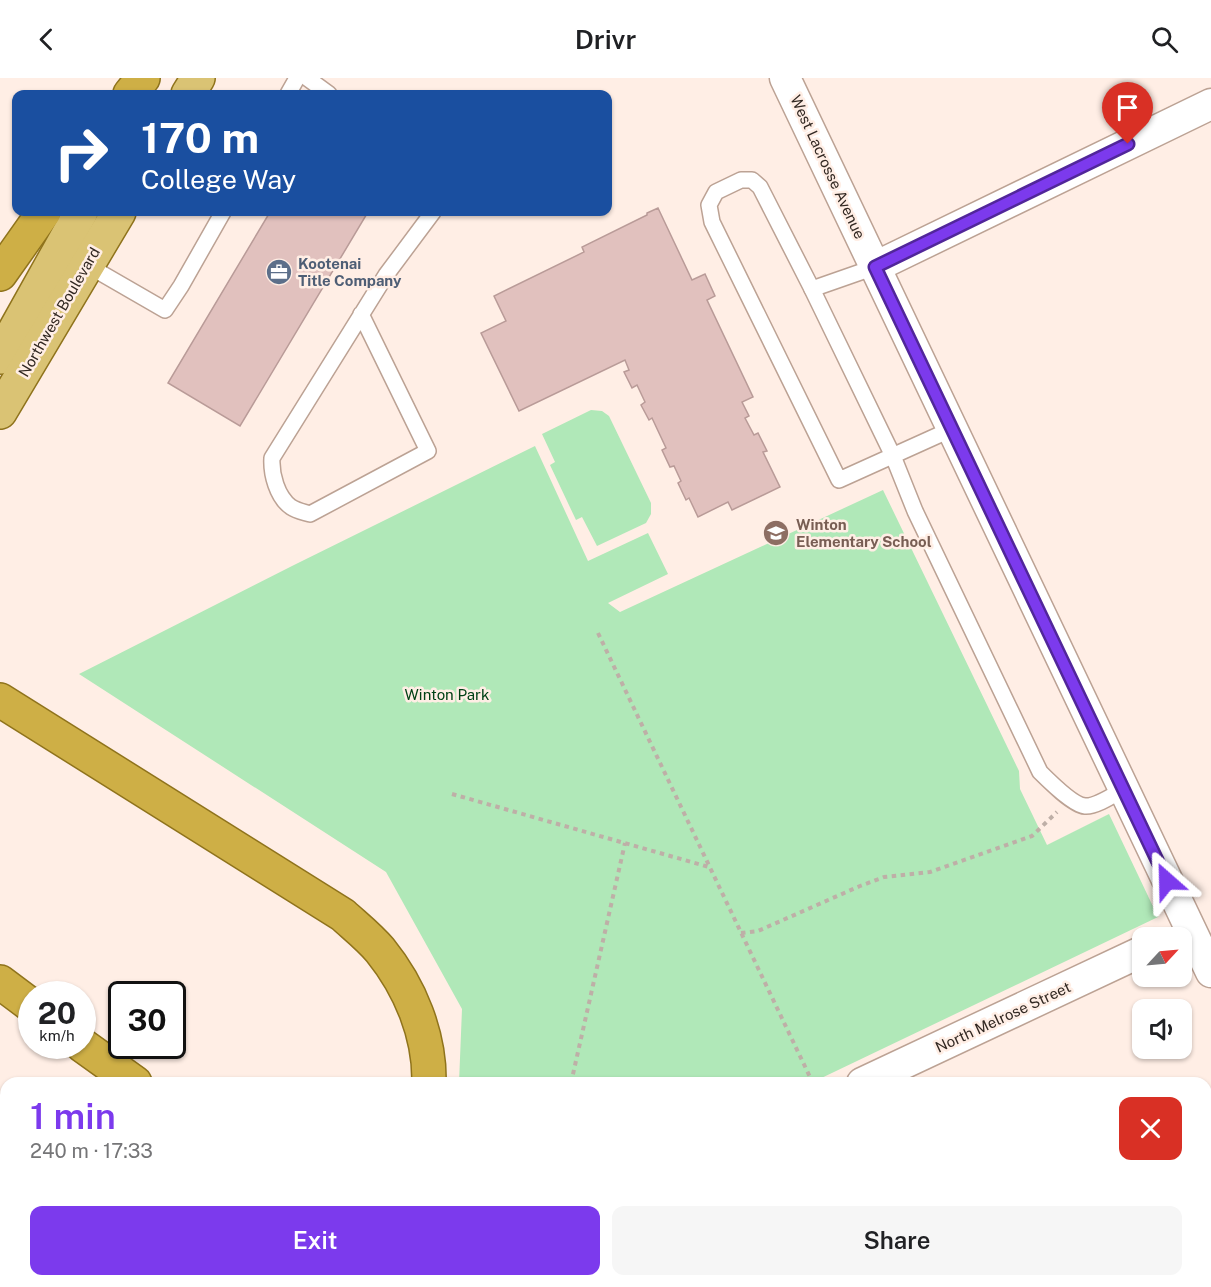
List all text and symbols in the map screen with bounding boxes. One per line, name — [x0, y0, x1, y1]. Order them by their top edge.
icon: back — [30, 23, 63, 56]
text: Drivr — [575, 23, 636, 55]
icon: search — [1148, 23, 1181, 56]
pin — [1102, 82, 1153, 144]
icon: arrive — [1111, 91, 1144, 124]
street label: West Lacrosse Avenue — [787, 92, 869, 242]
text: 170 m — [141, 113, 259, 162]
icon: right — [42, 114, 120, 192]
text: College Way — [141, 163, 296, 195]
street label: Northwest Boulevard — [15, 244, 103, 380]
place label: Kootenai Title Company — [298, 255, 402, 289]
office icon: Kootenai Title Company — [264, 257, 294, 287]
place label: Winton Elementary School — [796, 516, 932, 550]
school or university icon: Winton Elementary School — [761, 518, 791, 548]
park label: Winton Park — [405, 686, 489, 703]
position arrow — [1135, 849, 1199, 913]
north arrow — [1132, 927, 1192, 987]
map controls — [1132, 927, 1192, 1059]
street label: North Melrose Street — [933, 978, 1073, 1056]
speed limit sign: 30 — [108, 981, 186, 1059]
text: 20 — [38, 995, 76, 1031]
button: sound — [1132, 999, 1192, 1059]
text: km/h — [39, 1027, 75, 1044]
text: 1 min — [30, 1095, 116, 1137]
button: close — [1119, 1097, 1182, 1160]
text: 240 m · 17:33 — [30, 1139, 153, 1163]
button: Exit — [30, 1206, 600, 1275]
button: Share — [612, 1206, 1182, 1275]

